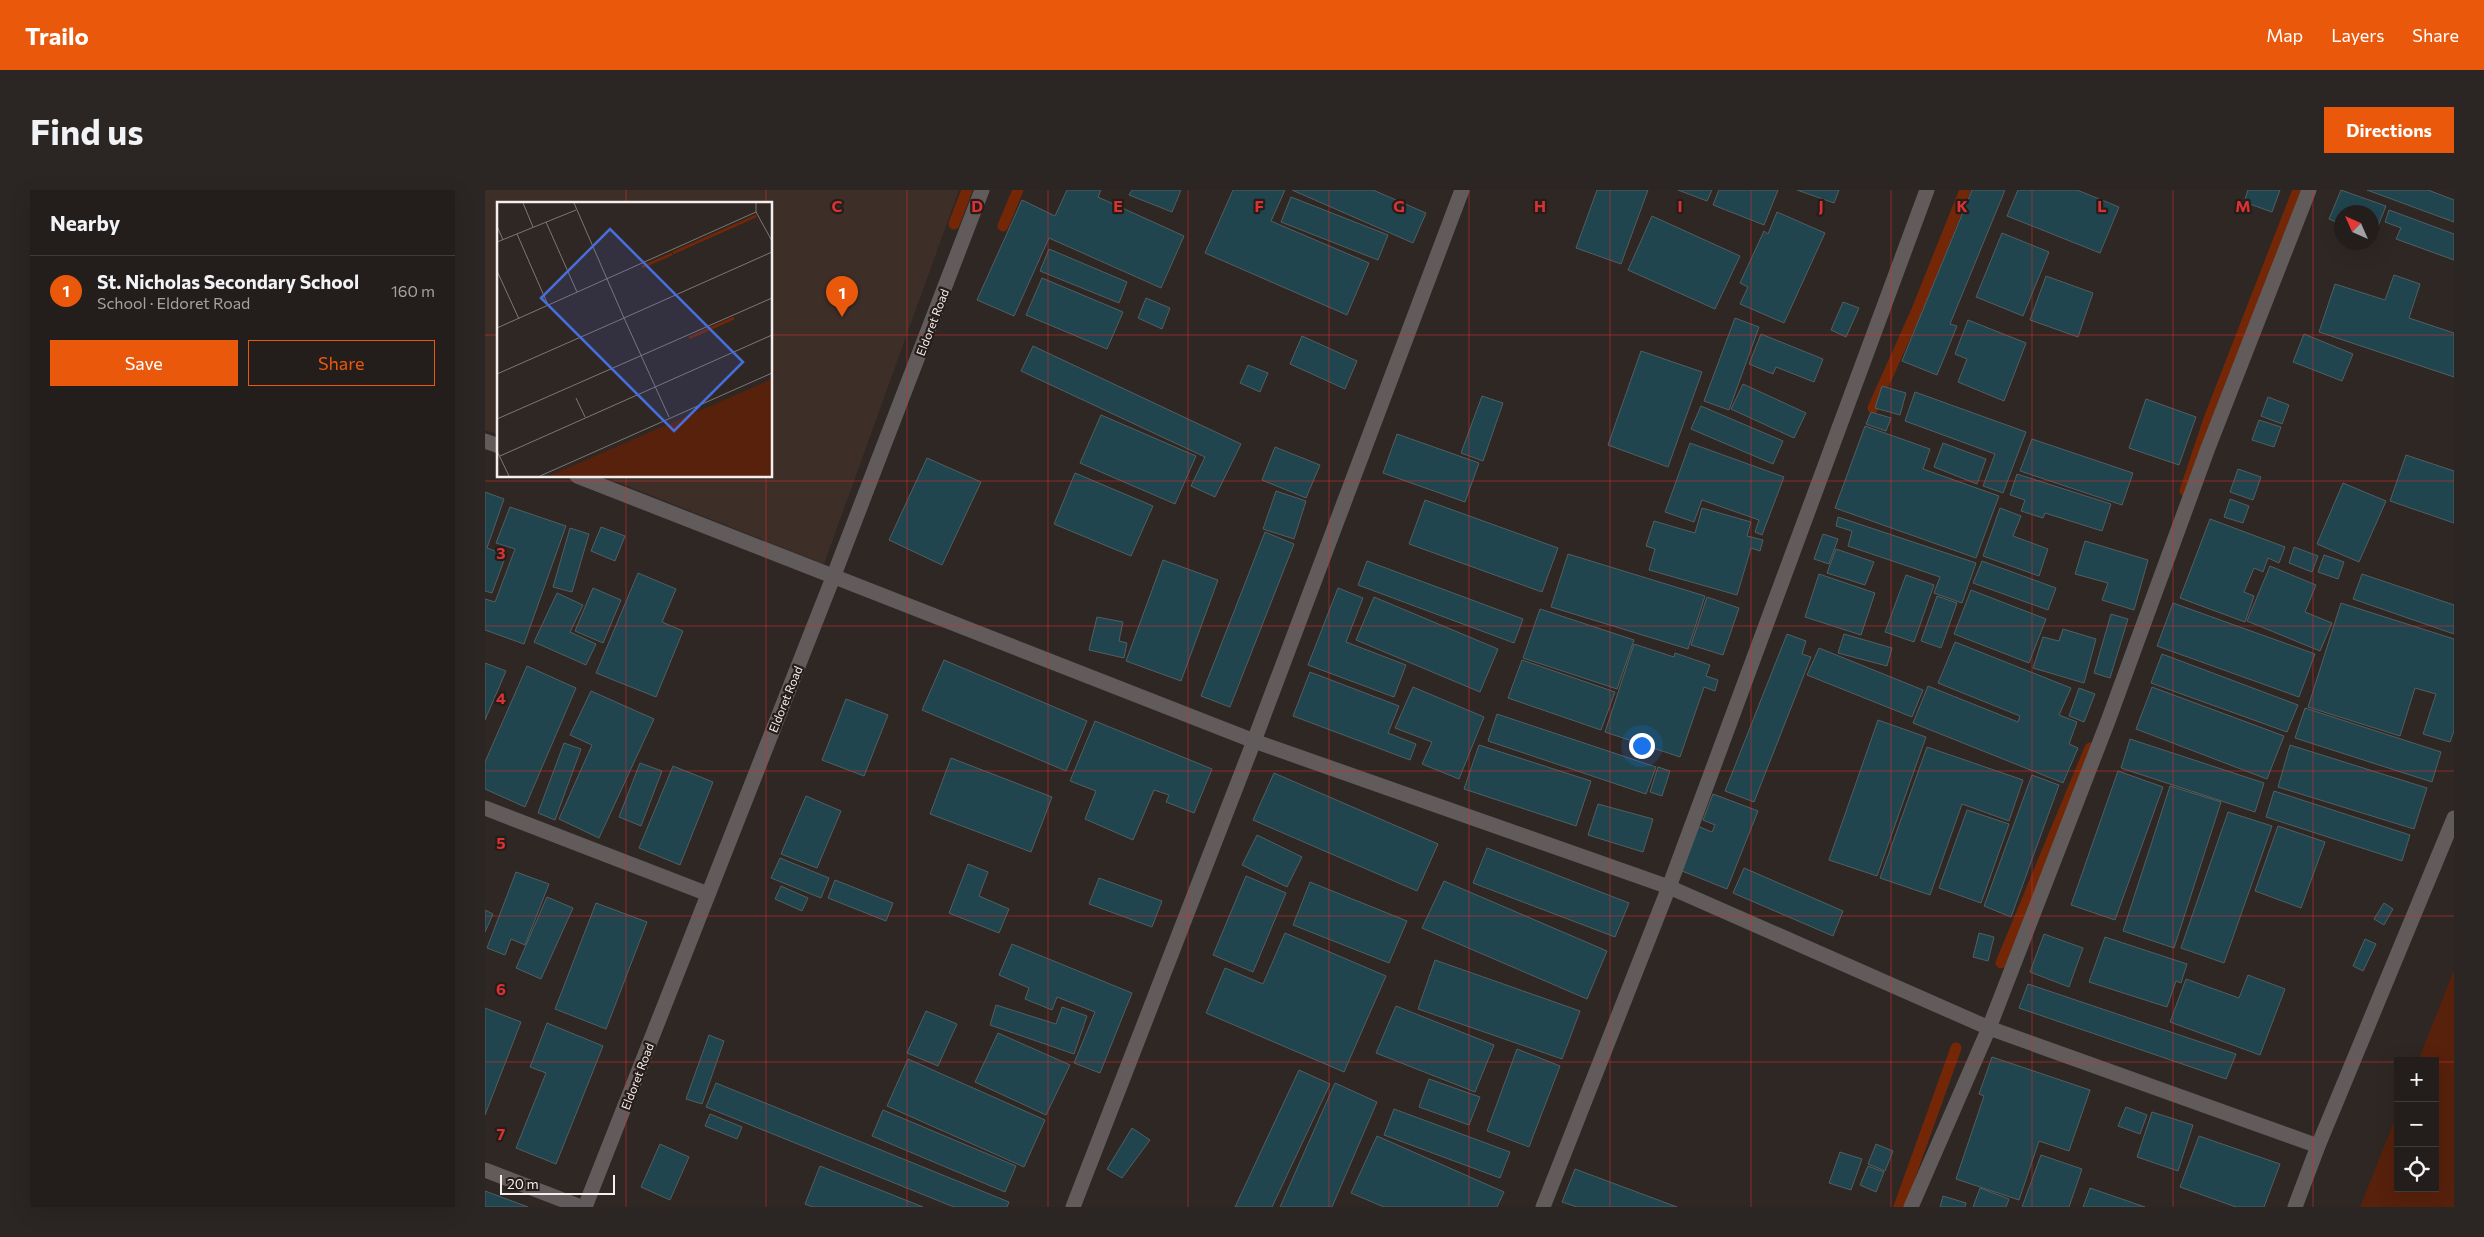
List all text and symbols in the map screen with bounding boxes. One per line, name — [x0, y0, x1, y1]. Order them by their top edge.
text: Trailo — [25, 21, 89, 50]
text: Map — [2266, 24, 2303, 46]
text: Layers — [2331, 24, 2384, 46]
text: Share — [2412, 24, 2459, 46]
button: Directions — [2324, 107, 2454, 153]
text: Find us — [30, 109, 144, 152]
text: C — [832, 196, 843, 215]
text: D — [971, 196, 983, 215]
text: E — [1113, 196, 1123, 215]
text: F — [1254, 196, 1264, 215]
text: G — [1393, 196, 1405, 215]
text: H — [1534, 196, 1546, 215]
text: I — [1677, 196, 1683, 215]
text: J — [1818, 196, 1824, 215]
text: K — [1956, 196, 1968, 215]
text: L — [2097, 196, 2107, 215]
text: M — [2235, 196, 2251, 215]
inset map — [497, 202, 773, 478]
north arrow — [2334, 205, 2379, 250]
text: Nearby — [50, 210, 120, 235]
text: St. Nicholas Secondary School — [97, 270, 359, 293]
pin: 1 — [826, 276, 858, 317]
text: 1 — [62, 281, 70, 300]
text: 160 m — [391, 281, 435, 300]
street label: Eldoret Road — [913, 287, 951, 357]
text: School · Eldoret Road — [97, 293, 250, 312]
button: Save — [50, 340, 238, 386]
button: Share — [248, 340, 435, 386]
text: 3 — [496, 543, 506, 562]
street label: Eldoret Road — [765, 664, 805, 734]
text: 4 — [496, 688, 506, 707]
your location — [1629, 733, 1655, 759]
text: 5 — [496, 833, 506, 852]
text: 6 — [496, 979, 506, 998]
street label: Eldoret Road — [618, 1041, 656, 1111]
map controls — [2394, 1057, 2439, 1192]
button: + — [2394, 1057, 2439, 1102]
button: − — [2394, 1102, 2439, 1147]
text: 7 — [497, 1124, 506, 1143]
button: locate — [2394, 1147, 2439, 1192]
scale bar — [500, 1172, 615, 1195]
text: 20 m — [507, 1175, 539, 1192]

